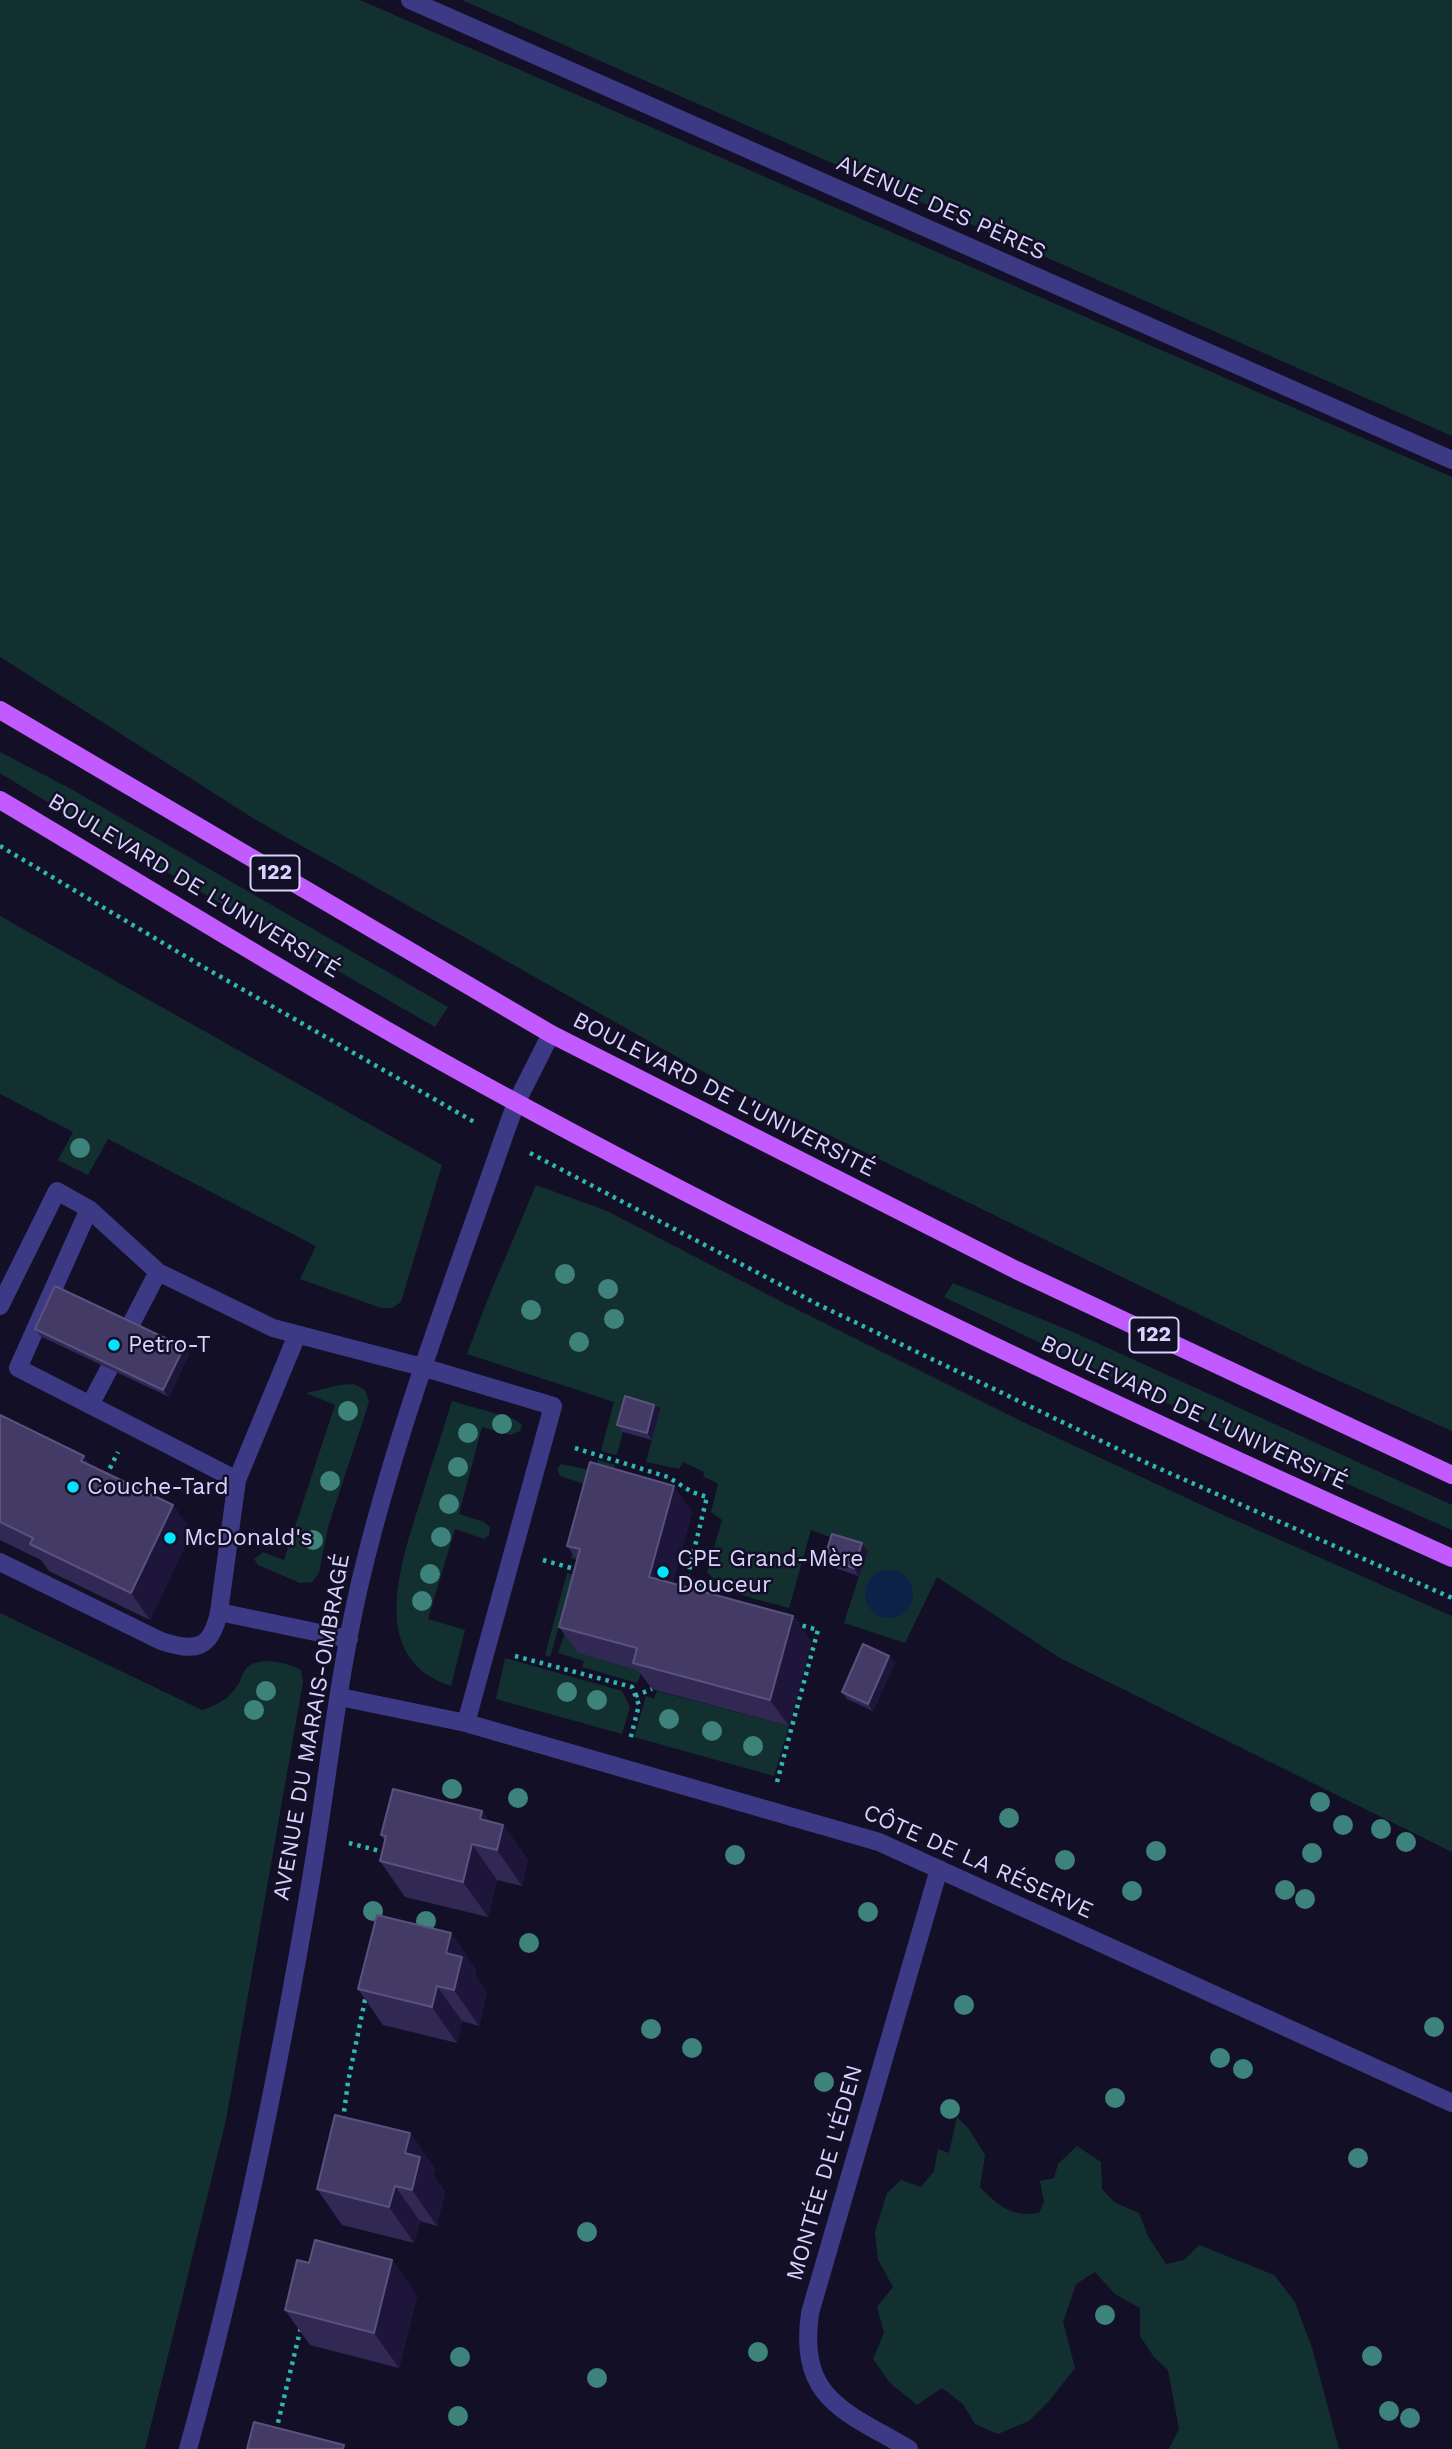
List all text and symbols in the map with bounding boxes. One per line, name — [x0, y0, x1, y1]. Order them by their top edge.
street label: AVENUE DES PÈRES — [832, 149, 1050, 267]
street label: BOULEVARD DE L'UNIVERSITÉ — [43, 788, 345, 984]
road number: 122 — [250, 856, 300, 890]
street label: BOULEVARD DE L'UNIVERSITÉ — [568, 1006, 880, 1184]
road number: 122 — [1130, 1318, 1178, 1352]
street label: BOULEVARD DE L'UNIVERSITÉ — [1036, 1330, 1352, 1496]
place label: Petro-T — [128, 1331, 211, 1359]
marker: Petro-T — [106, 1337, 122, 1353]
place label: Couche-Tard — [87, 1473, 229, 1501]
marker: Couche-Tard — [65, 1479, 81, 1495]
place label: McDonald's — [184, 1524, 313, 1552]
marker: McDonald's — [162, 1530, 178, 1546]
place label: CPE Grand-Mère Douceur — [677, 1545, 863, 1599]
street label: AVENUE DU MARAIS-OMBRAGÉ — [268, 1552, 356, 1902]
marker: CPE Grand-Mère Douceur — [655, 1564, 671, 1580]
street label: CÔTE DE LA RÉSERVE — [859, 1799, 1097, 1925]
street label: MONTÉE DE L'ÉDEN — [781, 2062, 869, 2284]

